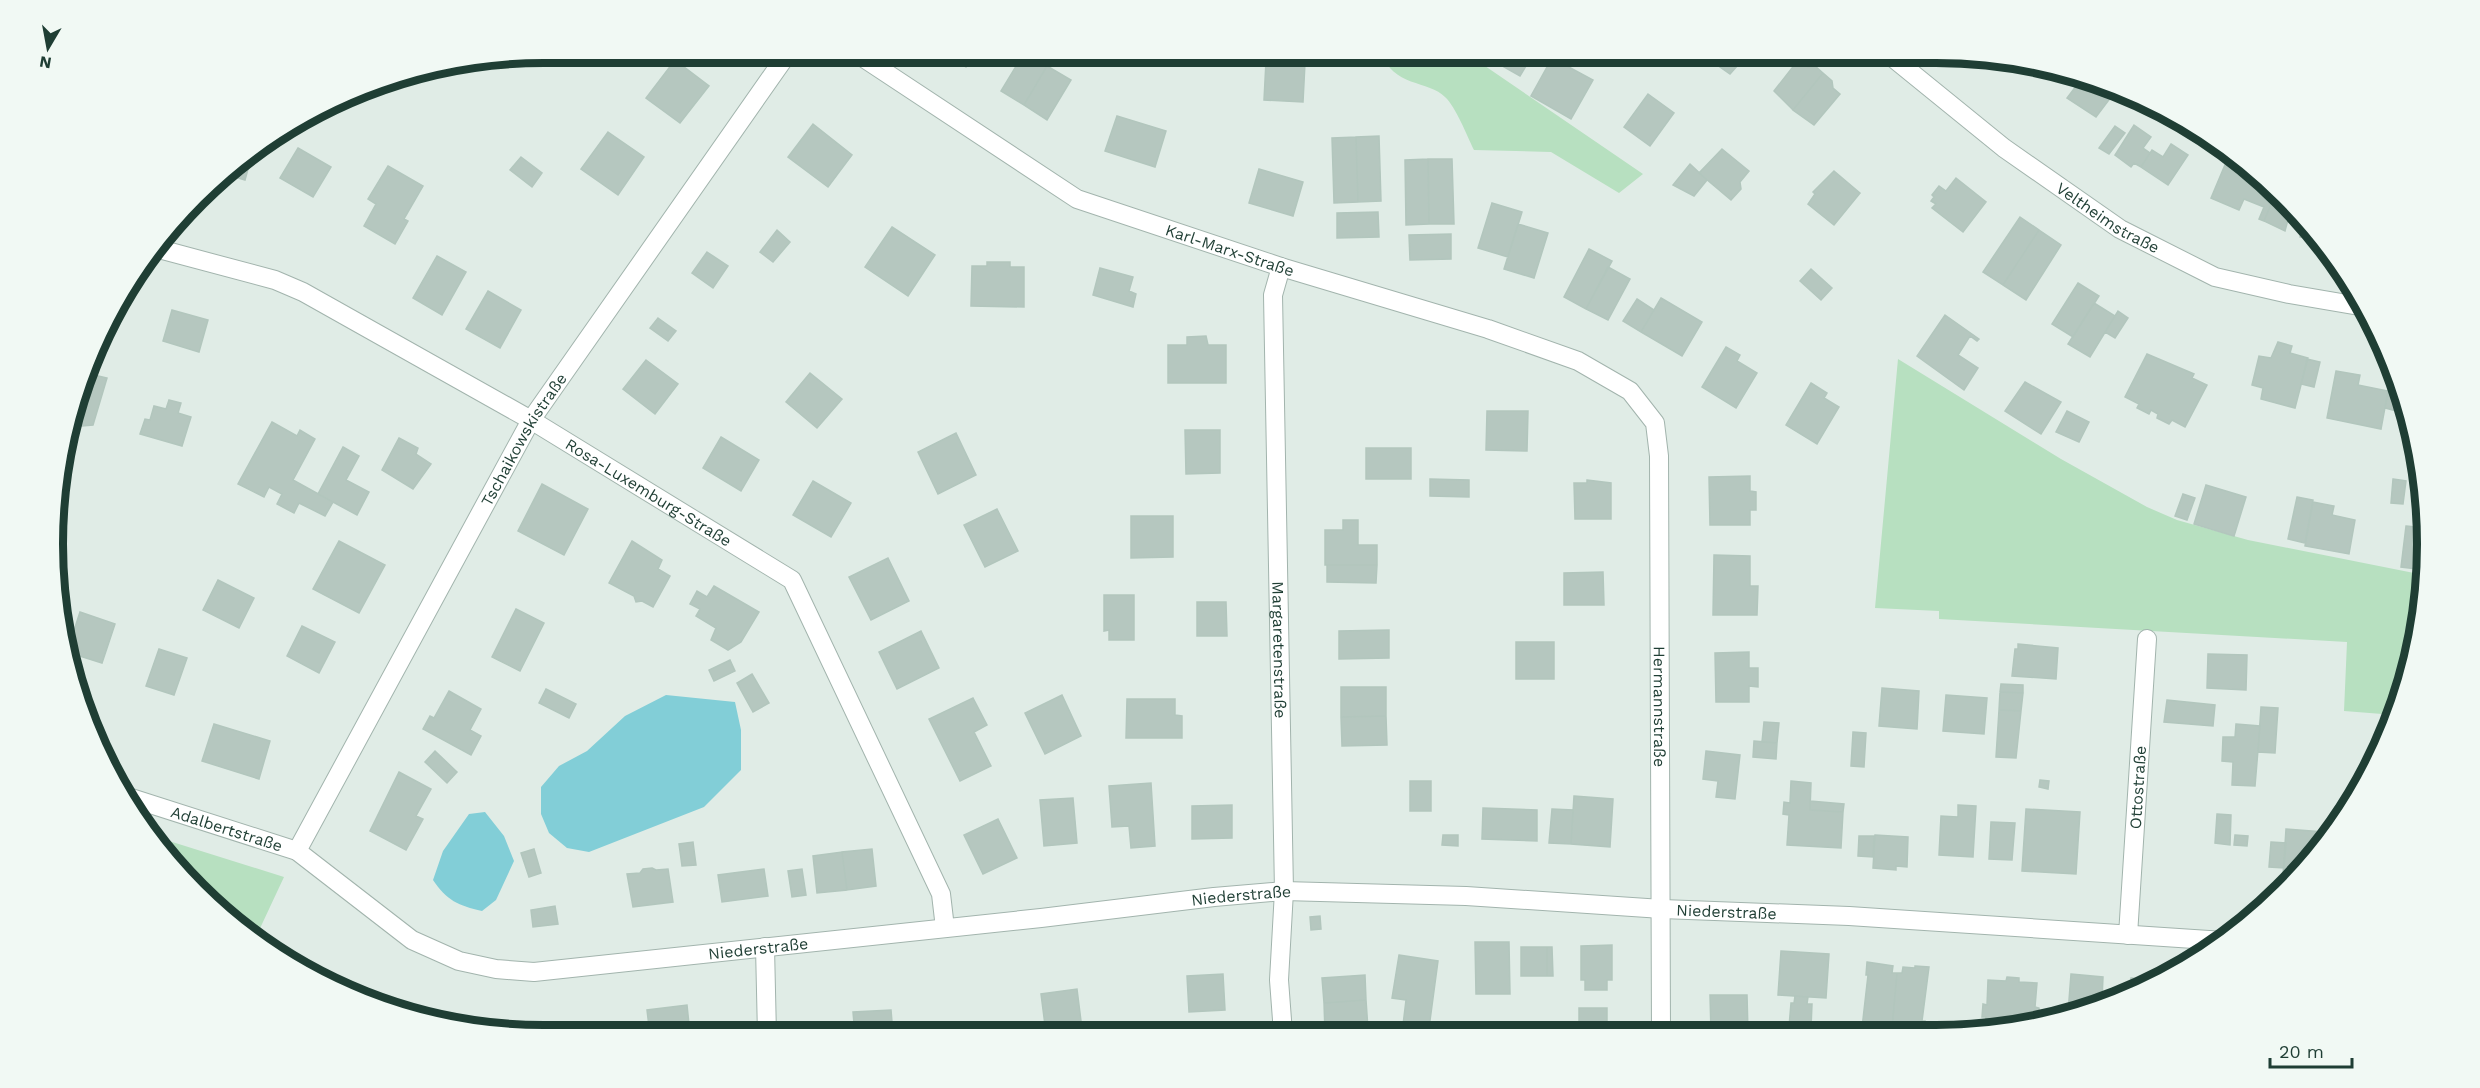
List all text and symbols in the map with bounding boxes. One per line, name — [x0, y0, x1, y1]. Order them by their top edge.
north arrow — [18, 18, 78, 78]
text: N — [38, 52, 53, 73]
street label: Veltheimstraße — [2053, 178, 2163, 257]
street label: Karl-Marx-Straße — [1163, 220, 1296, 280]
street label: Tschaikowskistraße — [477, 369, 571, 509]
street label: Rosa-Luxemburg-Straße — [562, 434, 735, 550]
street label: Margaretenstraße — [1269, 581, 1290, 719]
street label: Hermannstraße — [1650, 646, 1670, 767]
street label: Ottostraße — [2125, 745, 2150, 830]
street label: Adalbertstraße — [169, 802, 285, 855]
street label: Niederstraße — [1190, 881, 1291, 909]
street label: Niederstraße — [1676, 900, 1777, 923]
street label: Niederstraße — [707, 933, 809, 963]
scale bar — [2270, 1031, 2352, 1069]
text: 20 m — [2279, 1041, 2324, 1062]

